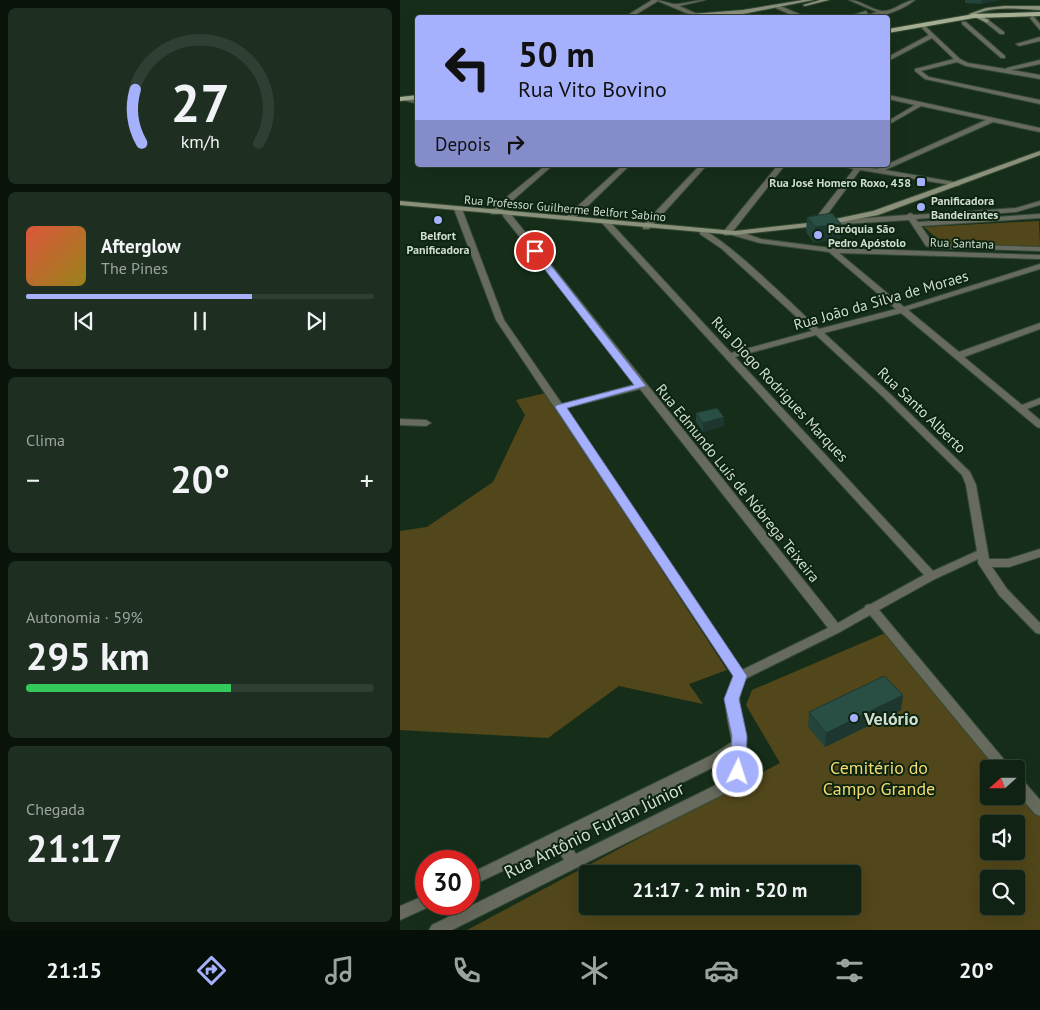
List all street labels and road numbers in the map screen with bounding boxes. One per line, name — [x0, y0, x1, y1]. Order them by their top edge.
street label: Rua Professor Guilherme Belfort Sabino — [463, 192, 667, 224]
street label: Rua Santana — [930, 234, 994, 252]
street label: Rua João da Silva de Moraes — [791, 266, 971, 334]
street label: Rua Diogo Rodrigues Marques — [707, 312, 853, 466]
street label: Rua Santo Alberto — [874, 363, 970, 457]
street label: Rua Edmundo Luís de Nóbrega Teixeira — [652, 380, 824, 586]
street label: Rua Antônio Furlan Júnior — [500, 776, 688, 884]

